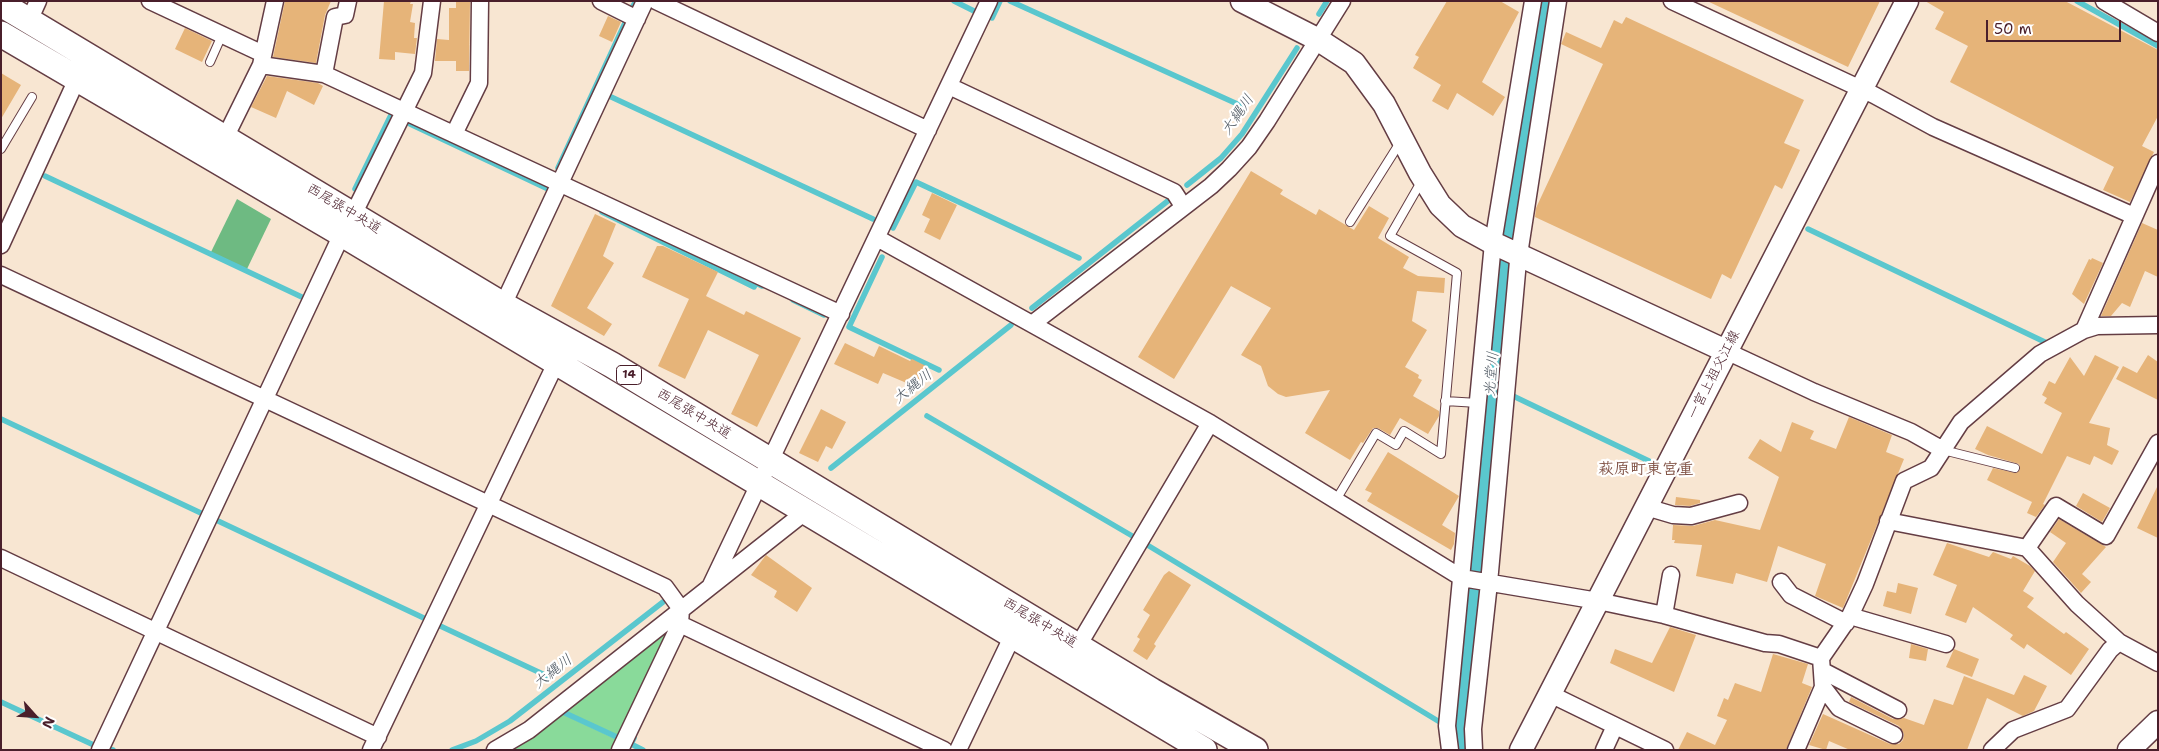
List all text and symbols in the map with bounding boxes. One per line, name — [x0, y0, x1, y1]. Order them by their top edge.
scale bar — [1989, 10, 2124, 42]
text: 50 m — [1994, 19, 2032, 39]
water label: 大縄川 — [1218, 91, 1258, 139]
street label: 西尾張中央道 — [304, 180, 384, 238]
street label: 一宮上祖父江線 — [1684, 328, 1744, 422]
water label: 光堂川 — [1481, 351, 1503, 397]
road number: 14 — [616, 366, 642, 384]
water label: 大縄川 — [890, 366, 936, 408]
street label: 西尾張中央道 — [654, 385, 734, 443]
district label: 萩原町東宮重 — [1598, 460, 1694, 480]
street label: 西尾張中央道 — [1000, 594, 1080, 652]
water label: 大縄川 — [530, 651, 576, 693]
north arrow — [10, 691, 60, 741]
text: N — [38, 714, 59, 732]

